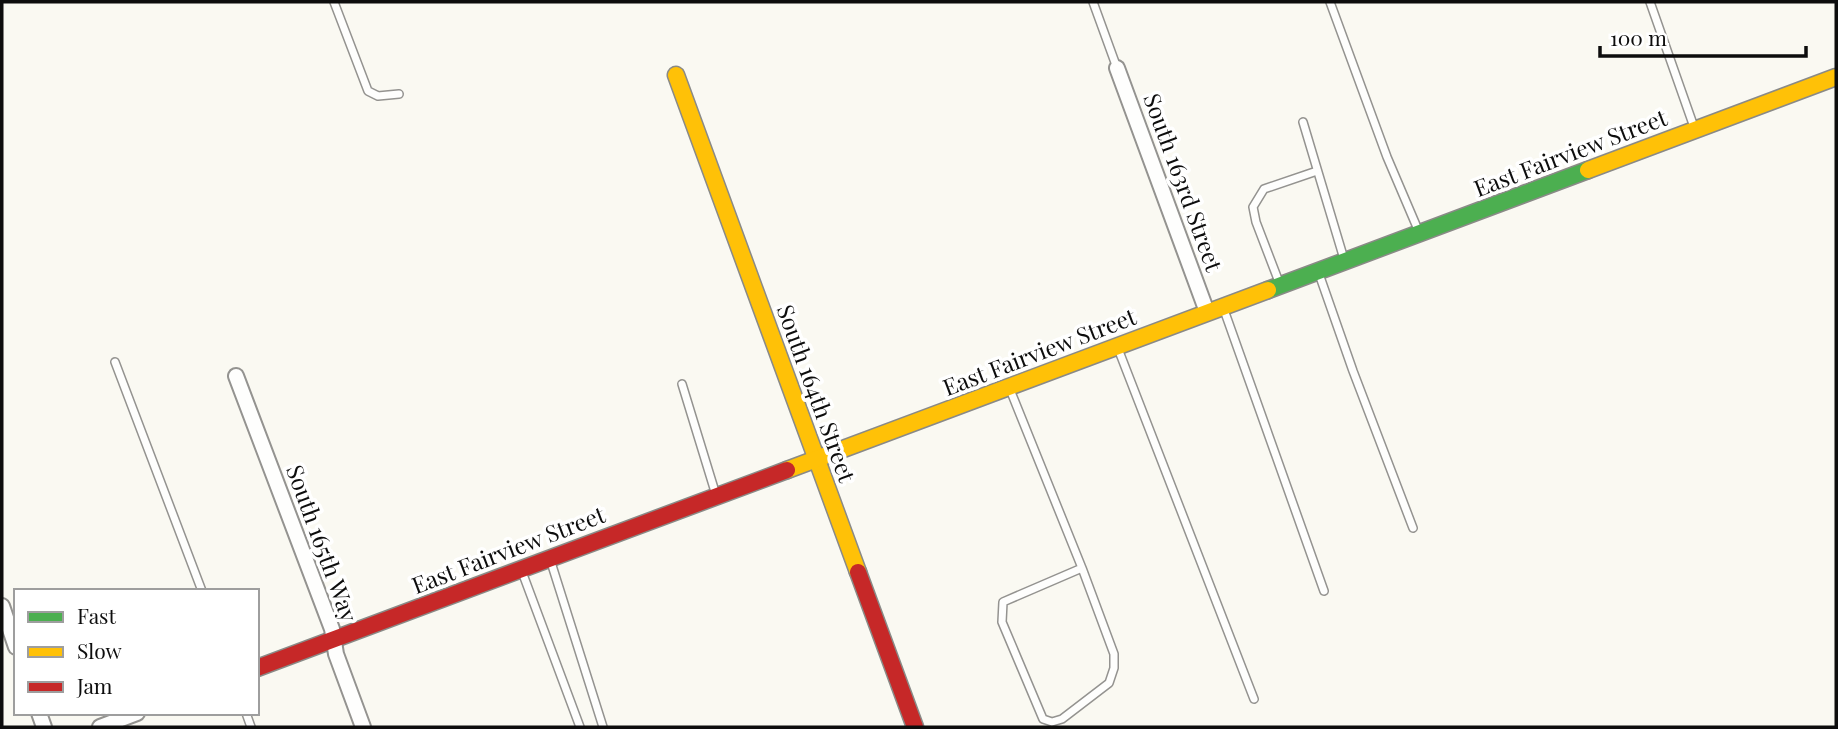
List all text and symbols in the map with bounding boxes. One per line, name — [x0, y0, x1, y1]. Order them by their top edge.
scale bar — [1600, 14, 1806, 58]
text: 100 m — [1610, 23, 1667, 51]
street label: South 163rd Street — [1137, 89, 1231, 276]
street label: East Fairview Street — [1469, 101, 1672, 203]
street label: South 164th Street — [771, 300, 864, 487]
street label: East Fairview Street — [938, 300, 1141, 402]
street label: South 165th Way — [280, 460, 366, 626]
street label: East Fairview Street — [407, 498, 610, 600]
legend — [14, 589, 259, 715]
text: Fast — [77, 601, 116, 629]
text: Slow — [77, 636, 122, 664]
text: Jam — [76, 671, 113, 699]

